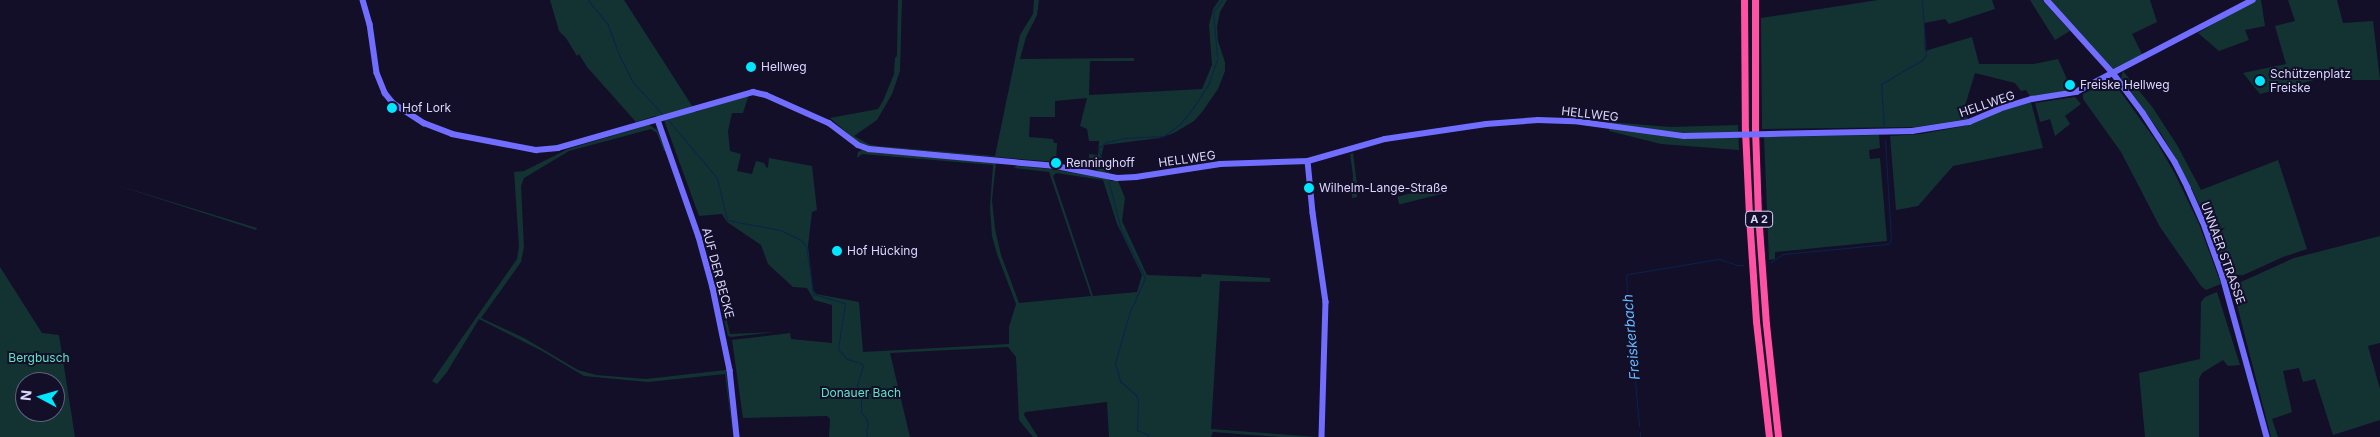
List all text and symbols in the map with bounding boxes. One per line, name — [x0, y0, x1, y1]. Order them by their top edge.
place label: Hellweg — [761, 60, 807, 74]
marker: Hellweg — [745, 61, 757, 73]
place label: Schützenplatz Freiske — [2270, 67, 2351, 95]
marker: Schützenplatz Freiske — [2254, 75, 2266, 87]
place label: Freiske Hellweg — [2080, 78, 2170, 92]
marker: Freiske Hellweg — [2064, 79, 2076, 91]
street label: HELLWEG — [1957, 88, 2017, 120]
place label: Hof Lork — [402, 101, 451, 115]
marker: Hof Lork — [386, 102, 398, 114]
street label: HELLWEG — [1561, 104, 1619, 124]
street label: HELLWEG — [1157, 148, 1217, 170]
place label: Renninghoff — [1066, 156, 1135, 170]
marker: Renninghoff — [1050, 157, 1062, 169]
place label: Wilhelm-Lange-Straße — [1319, 181, 1447, 195]
marker: Wilhelm-Lange-Straße — [1303, 182, 1315, 194]
street label: UNNAER STRASSE — [2198, 200, 2248, 306]
road number: A 2 — [1744, 210, 1774, 228]
street label: AUF DER BECKE — [699, 226, 737, 320]
place label: Hof Hücking — [847, 244, 918, 258]
marker: Hof Hücking — [831, 245, 843, 257]
water label: Freiskerbach — [1619, 293, 1643, 381]
park label: Bergbusch — [8, 351, 70, 365]
north arrow — [15, 372, 65, 422]
park label: Donauer Bach — [821, 386, 901, 400]
text: N — [17, 389, 35, 402]

